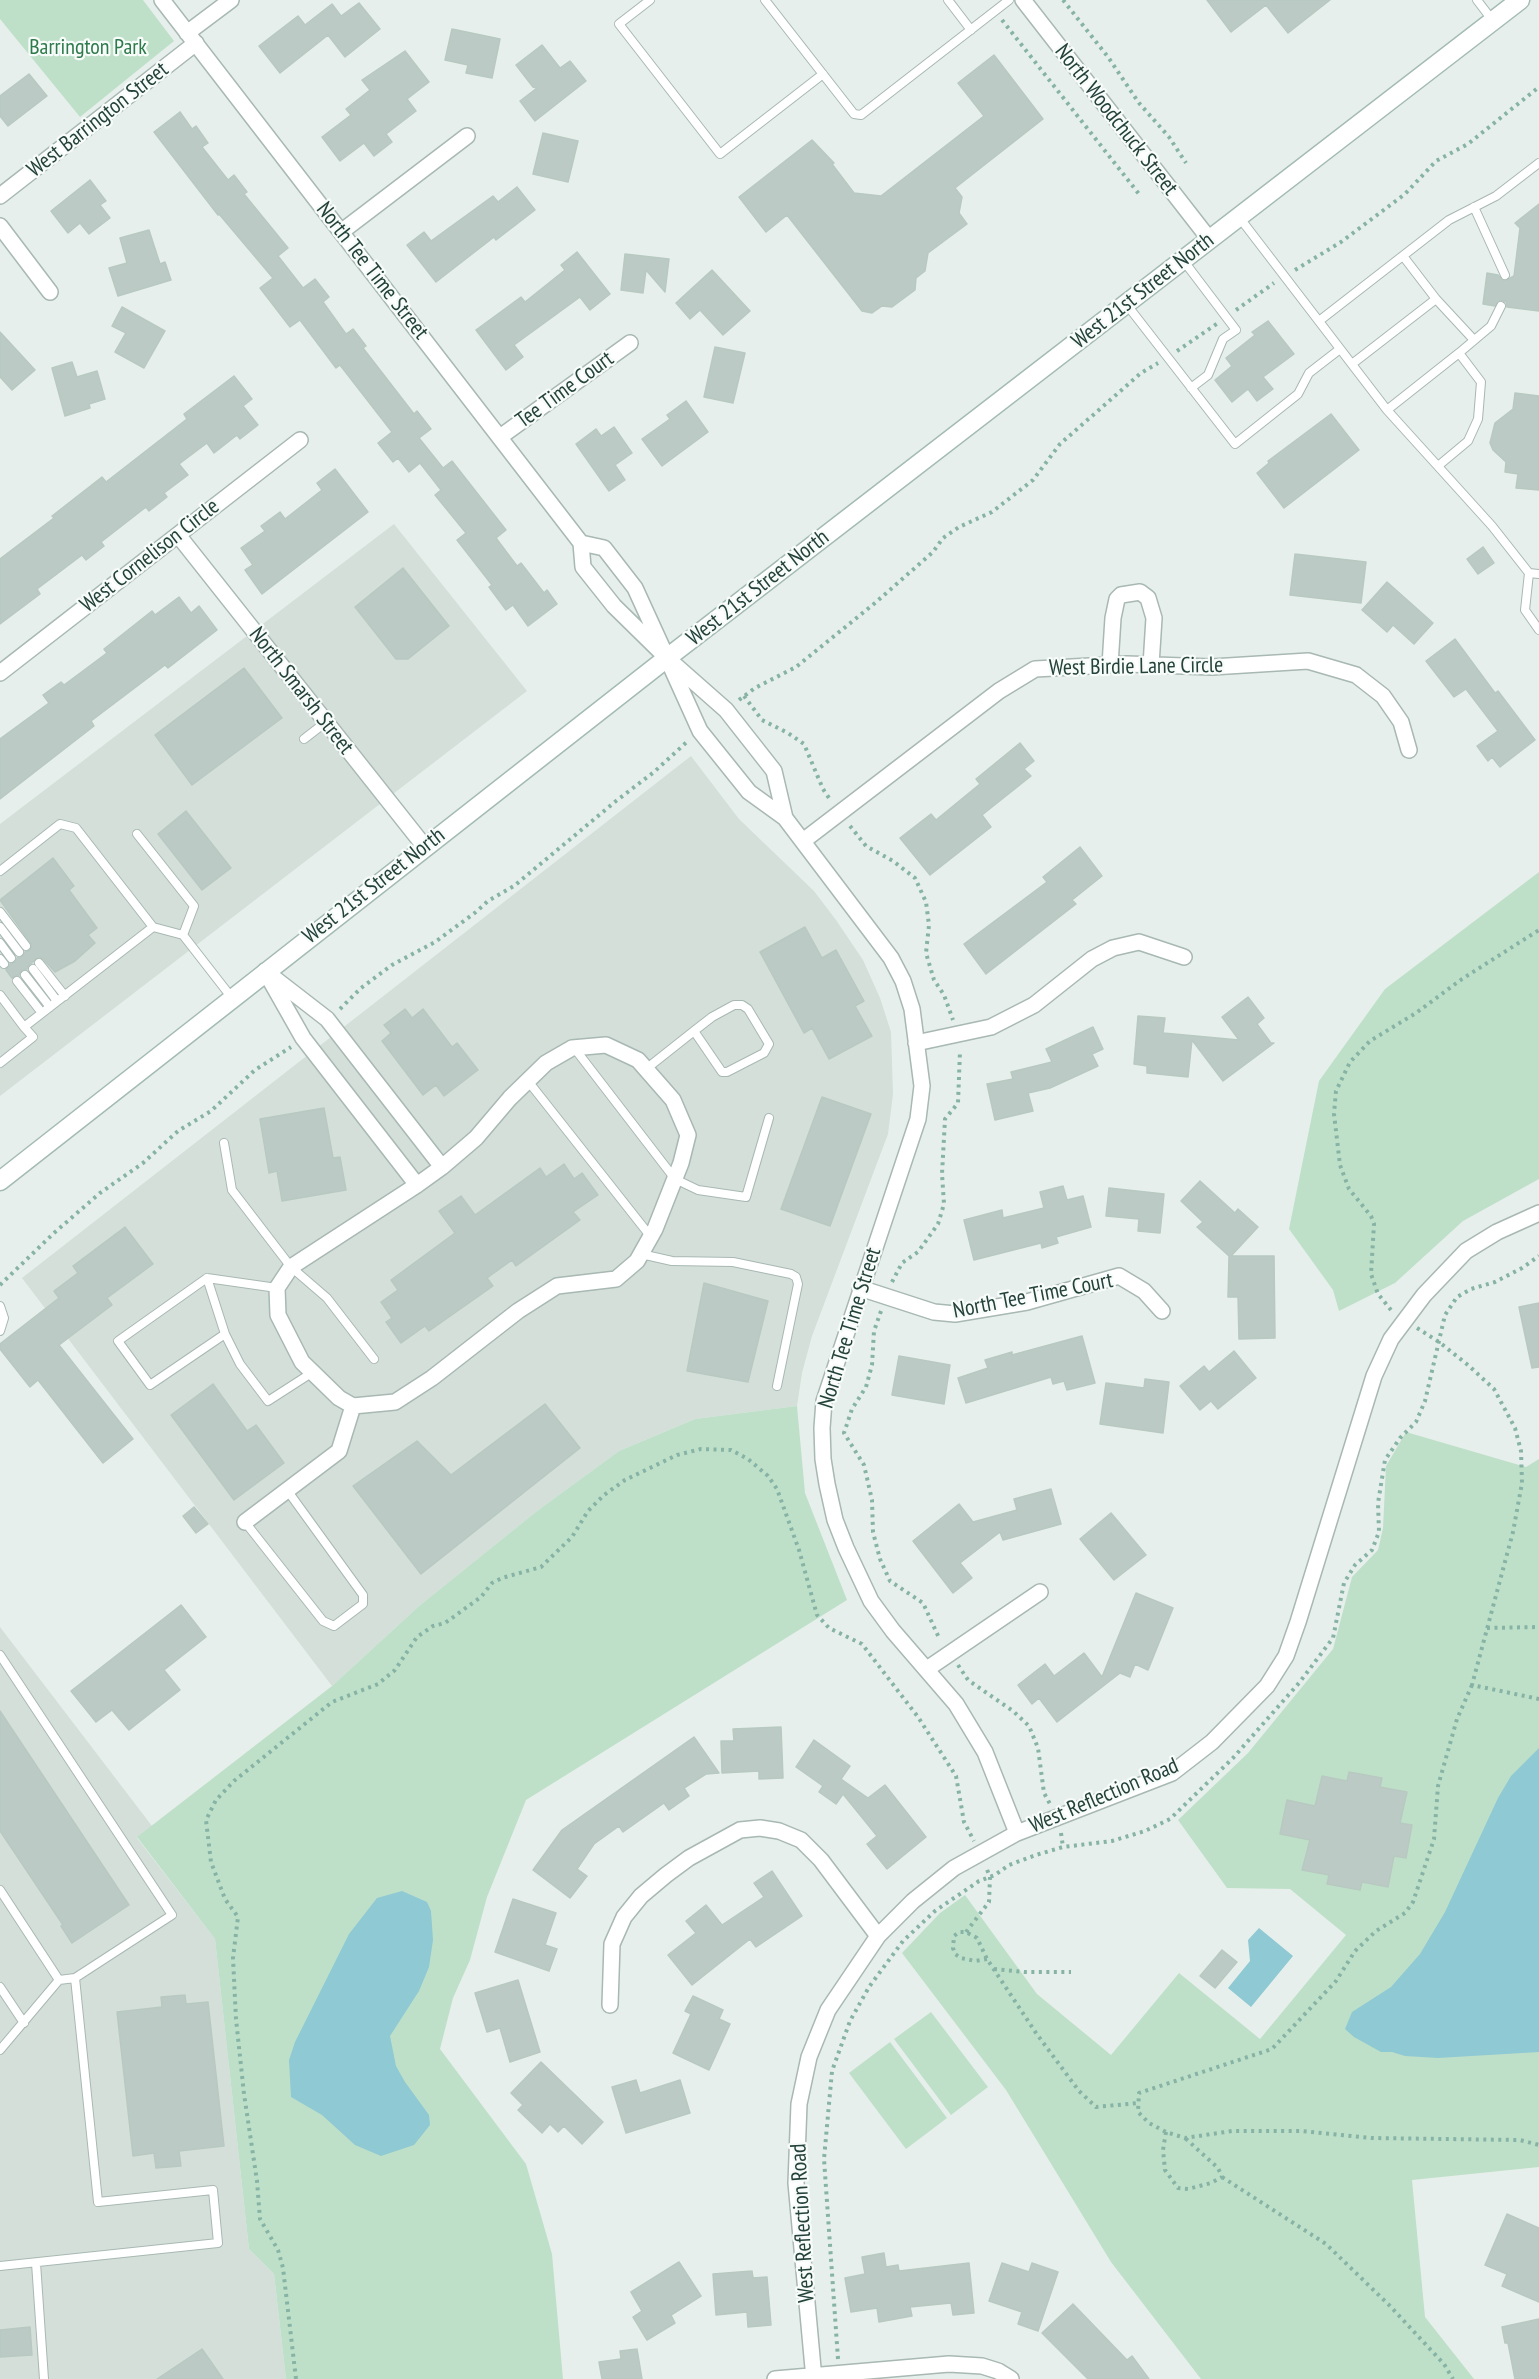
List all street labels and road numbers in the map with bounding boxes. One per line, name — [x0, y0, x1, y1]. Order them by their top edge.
street label: North Woodchuck Street — [1049, 39, 1183, 201]
street label: West Barrington Street — [22, 57, 174, 183]
street label: North Tee Time Street — [310, 197, 434, 345]
street label: West 21st Street North — [1067, 227, 1219, 355]
street label: Tee Time Court — [511, 346, 619, 434]
street label: West Cornelison Circle — [75, 494, 225, 618]
street label: West 21st Street North — [682, 524, 834, 652]
street label: North Smarsh Street — [243, 622, 359, 760]
street label: West Birdie Lane Circle — [1049, 652, 1223, 682]
street label: West 21st Street North — [298, 822, 450, 950]
street label: North Tee Time Street — [813, 1244, 887, 1412]
street label: North Tee Time Court — [951, 1268, 1115, 1324]
street label: West Reflection Road — [1026, 1753, 1182, 1839]
street label: West Reflection Road — [786, 2143, 820, 2303]

